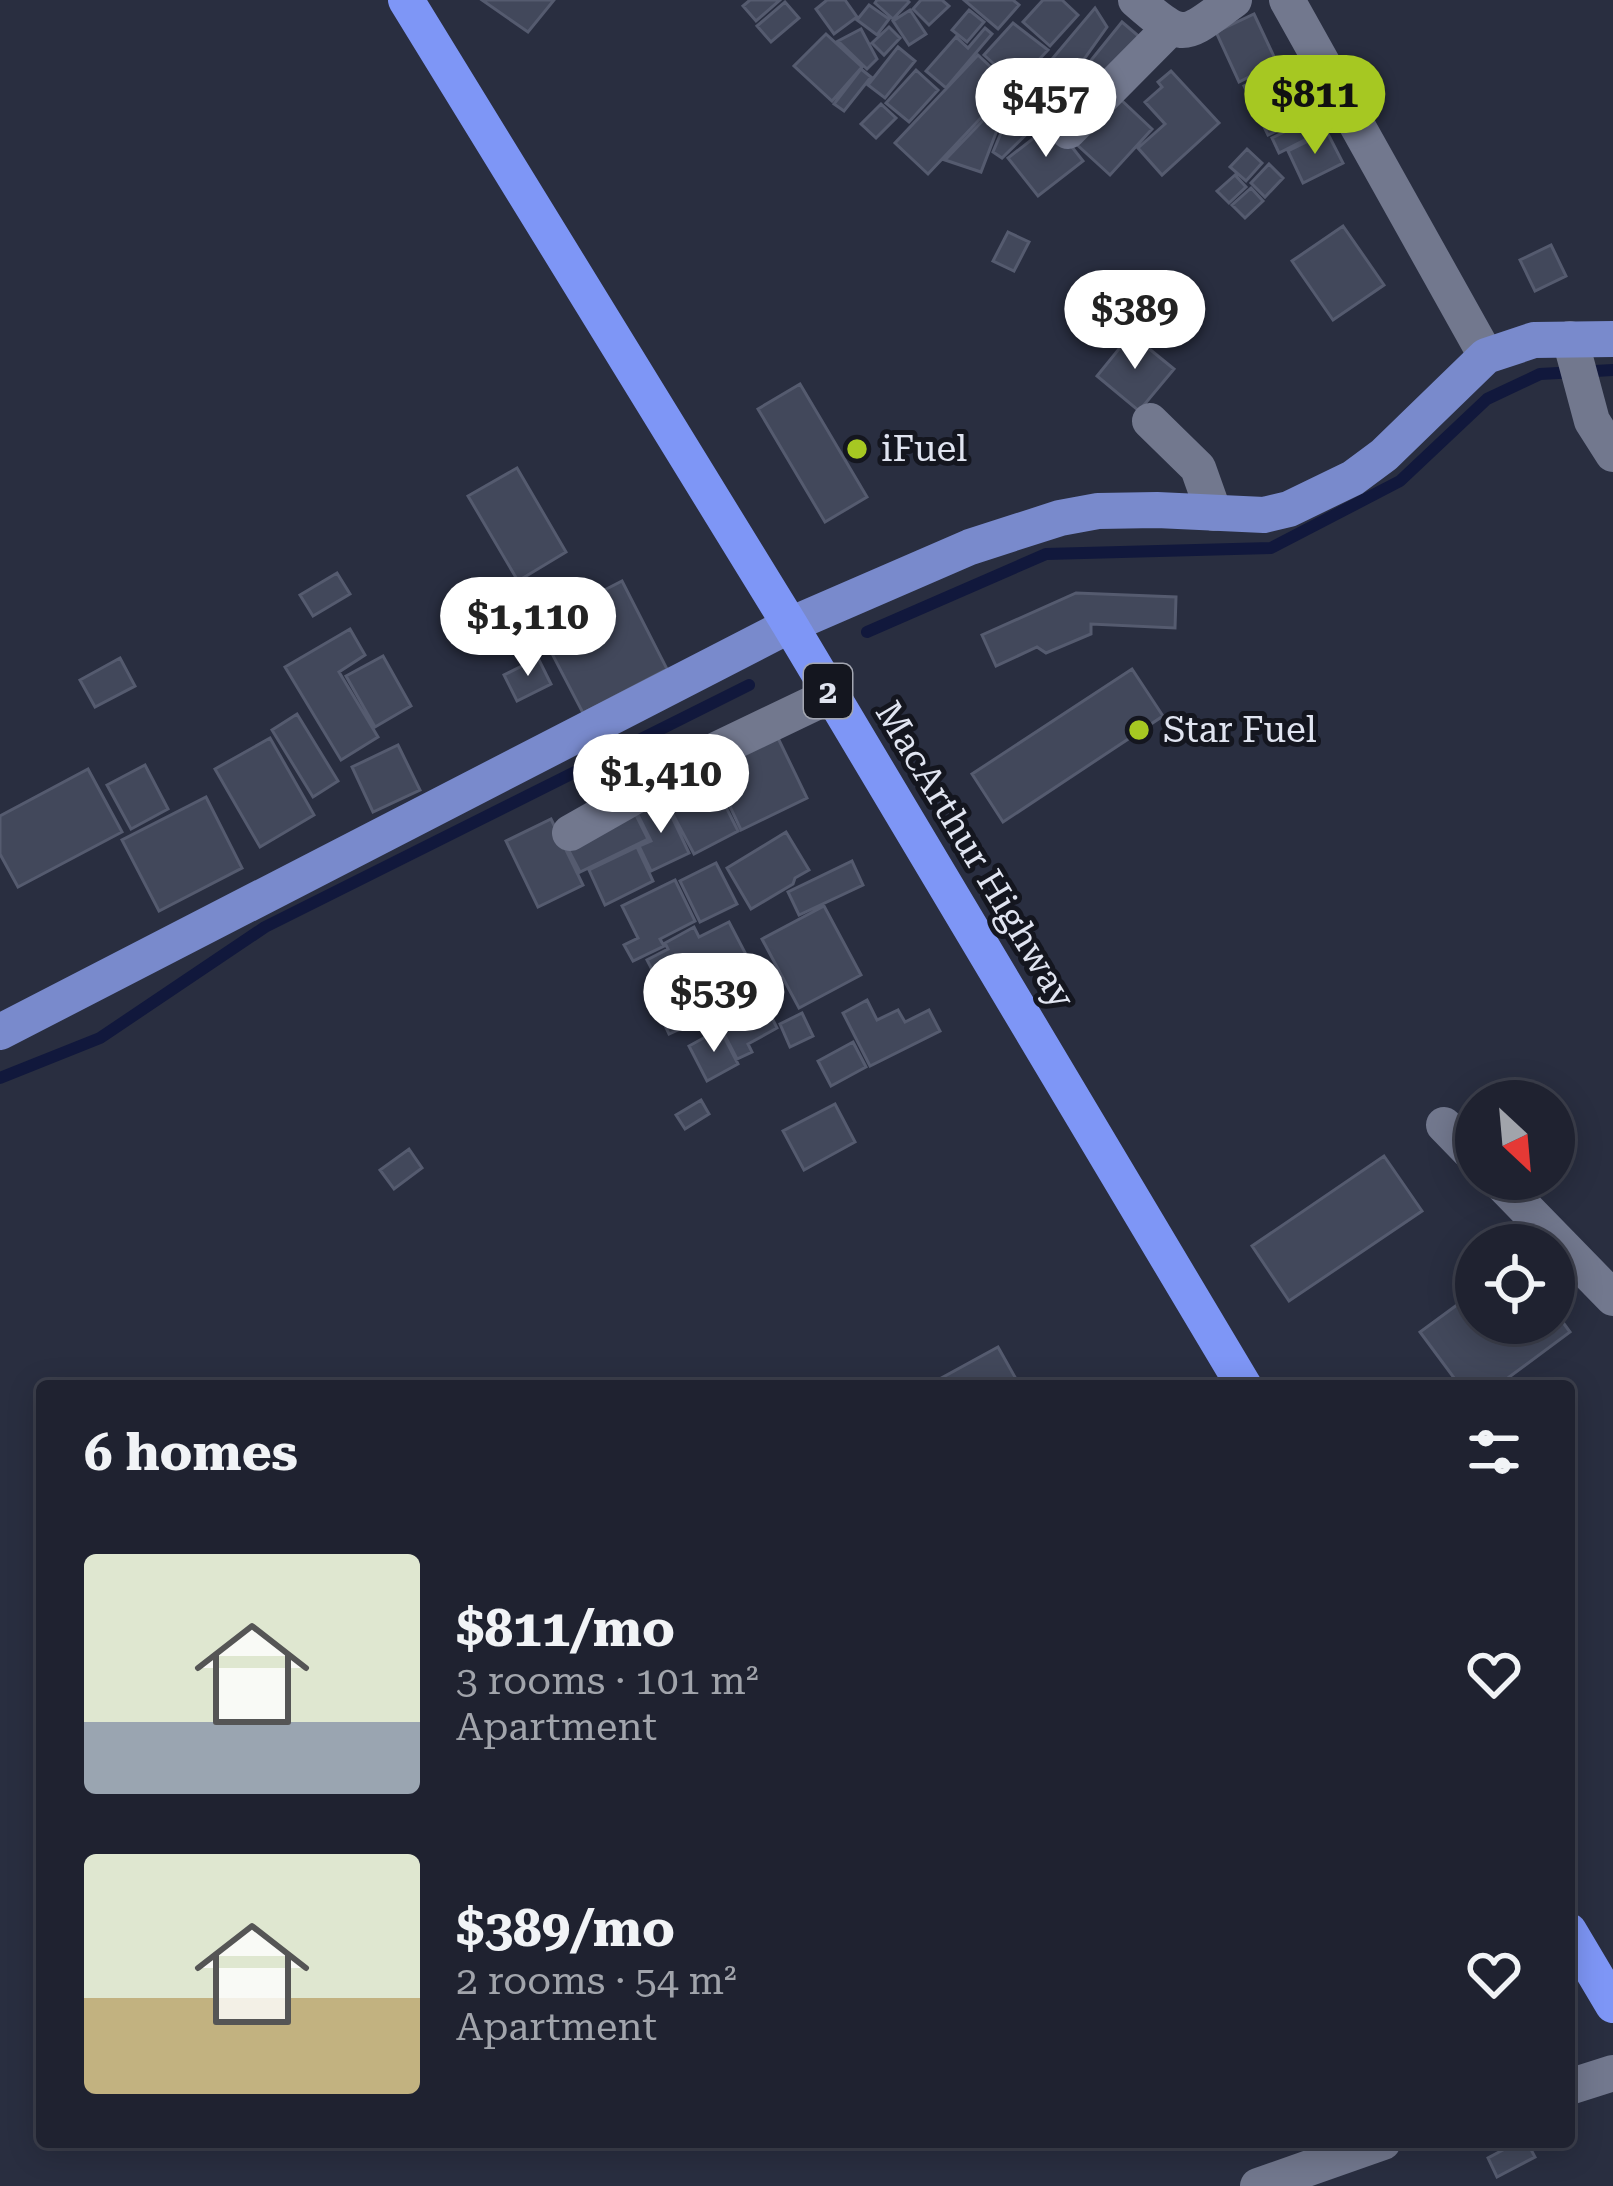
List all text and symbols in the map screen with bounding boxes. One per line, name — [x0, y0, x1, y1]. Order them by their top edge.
pin: $811 — [1244, 55, 1386, 157]
pin: $457 — [975, 58, 1117, 160]
text: $811 — [1271, 71, 1359, 117]
text: $457 — [1002, 74, 1090, 120]
pin: $389 — [1064, 270, 1206, 372]
text: $389 — [1091, 286, 1179, 332]
place label: iFuel — [881, 428, 967, 470]
marker: iFuel — [844, 436, 870, 462]
pin: $1,110 — [430, 577, 626, 679]
text: $1,110 — [467, 593, 589, 639]
road number: 2 — [804, 664, 852, 718]
street label: MacArthur Highway — [867, 694, 1084, 1017]
place label: Star Fuel — [1163, 709, 1317, 751]
marker: Star Fuel — [1126, 717, 1152, 743]
pin: $1,410 — [563, 734, 759, 836]
text: $1,410 — [600, 750, 722, 796]
pin: $539 — [643, 953, 785, 1055]
text: $539 — [670, 969, 758, 1015]
north arrow — [1455, 1080, 1575, 1200]
map controls — [1455, 1080, 1575, 1344]
button: locate — [1455, 1224, 1575, 1344]
icon: filters — [1461, 1419, 1527, 1485]
text: 6 homes — [84, 1423, 298, 1482]
text: $811/mo — [456, 1599, 675, 1658]
icon: home — [180, 1602, 324, 1746]
icon: heart — [1461, 1641, 1527, 1707]
text: 3 rooms · 101 m² — [456, 1658, 759, 1704]
text: Apartment — [456, 1704, 657, 1750]
text: $389/mo — [456, 1899, 675, 1958]
icon: home — [180, 1902, 324, 2046]
icon: heart — [1461, 1941, 1527, 2007]
text: 2 rooms · 54 m² — [456, 1958, 737, 2004]
text: Apartment — [456, 2004, 657, 2050]

